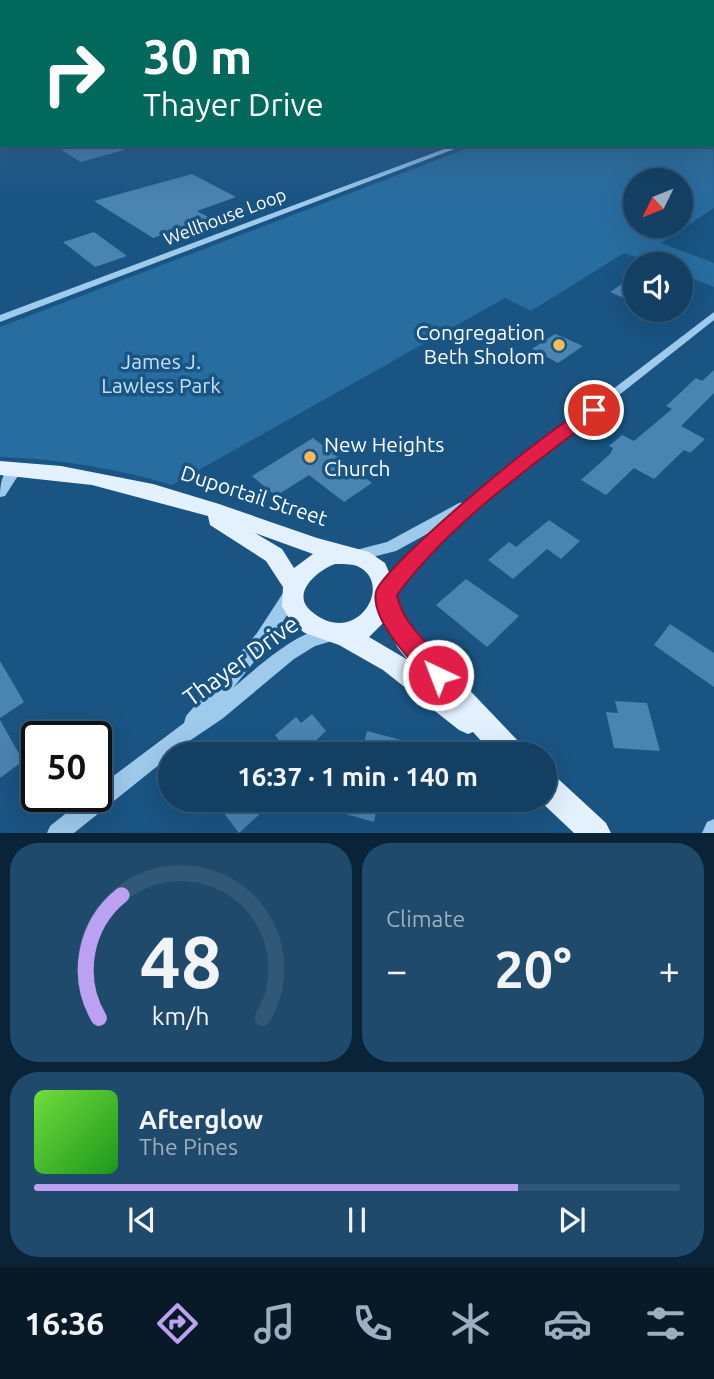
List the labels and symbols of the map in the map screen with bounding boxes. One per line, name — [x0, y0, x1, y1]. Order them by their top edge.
north arrow — [623, 168, 693, 238]
street label: Wellhouse Loop — [161, 184, 289, 249]
place label: Congregation Beth Sholom — [416, 320, 545, 368]
marker: Congregation Beth Sholom — [551, 337, 567, 353]
park label: James J. Lawless Park — [101, 349, 221, 397]
pin — [564, 380, 624, 440]
place label: New Heights Church — [324, 432, 444, 480]
marker: New Heights Church — [302, 449, 318, 465]
street label: Duportail Street — [178, 460, 330, 530]
street label: Thayer Drive — [178, 610, 303, 711]
position arrow — [401, 638, 475, 712]
speed limit sign: 50 — [21, 721, 112, 812]

